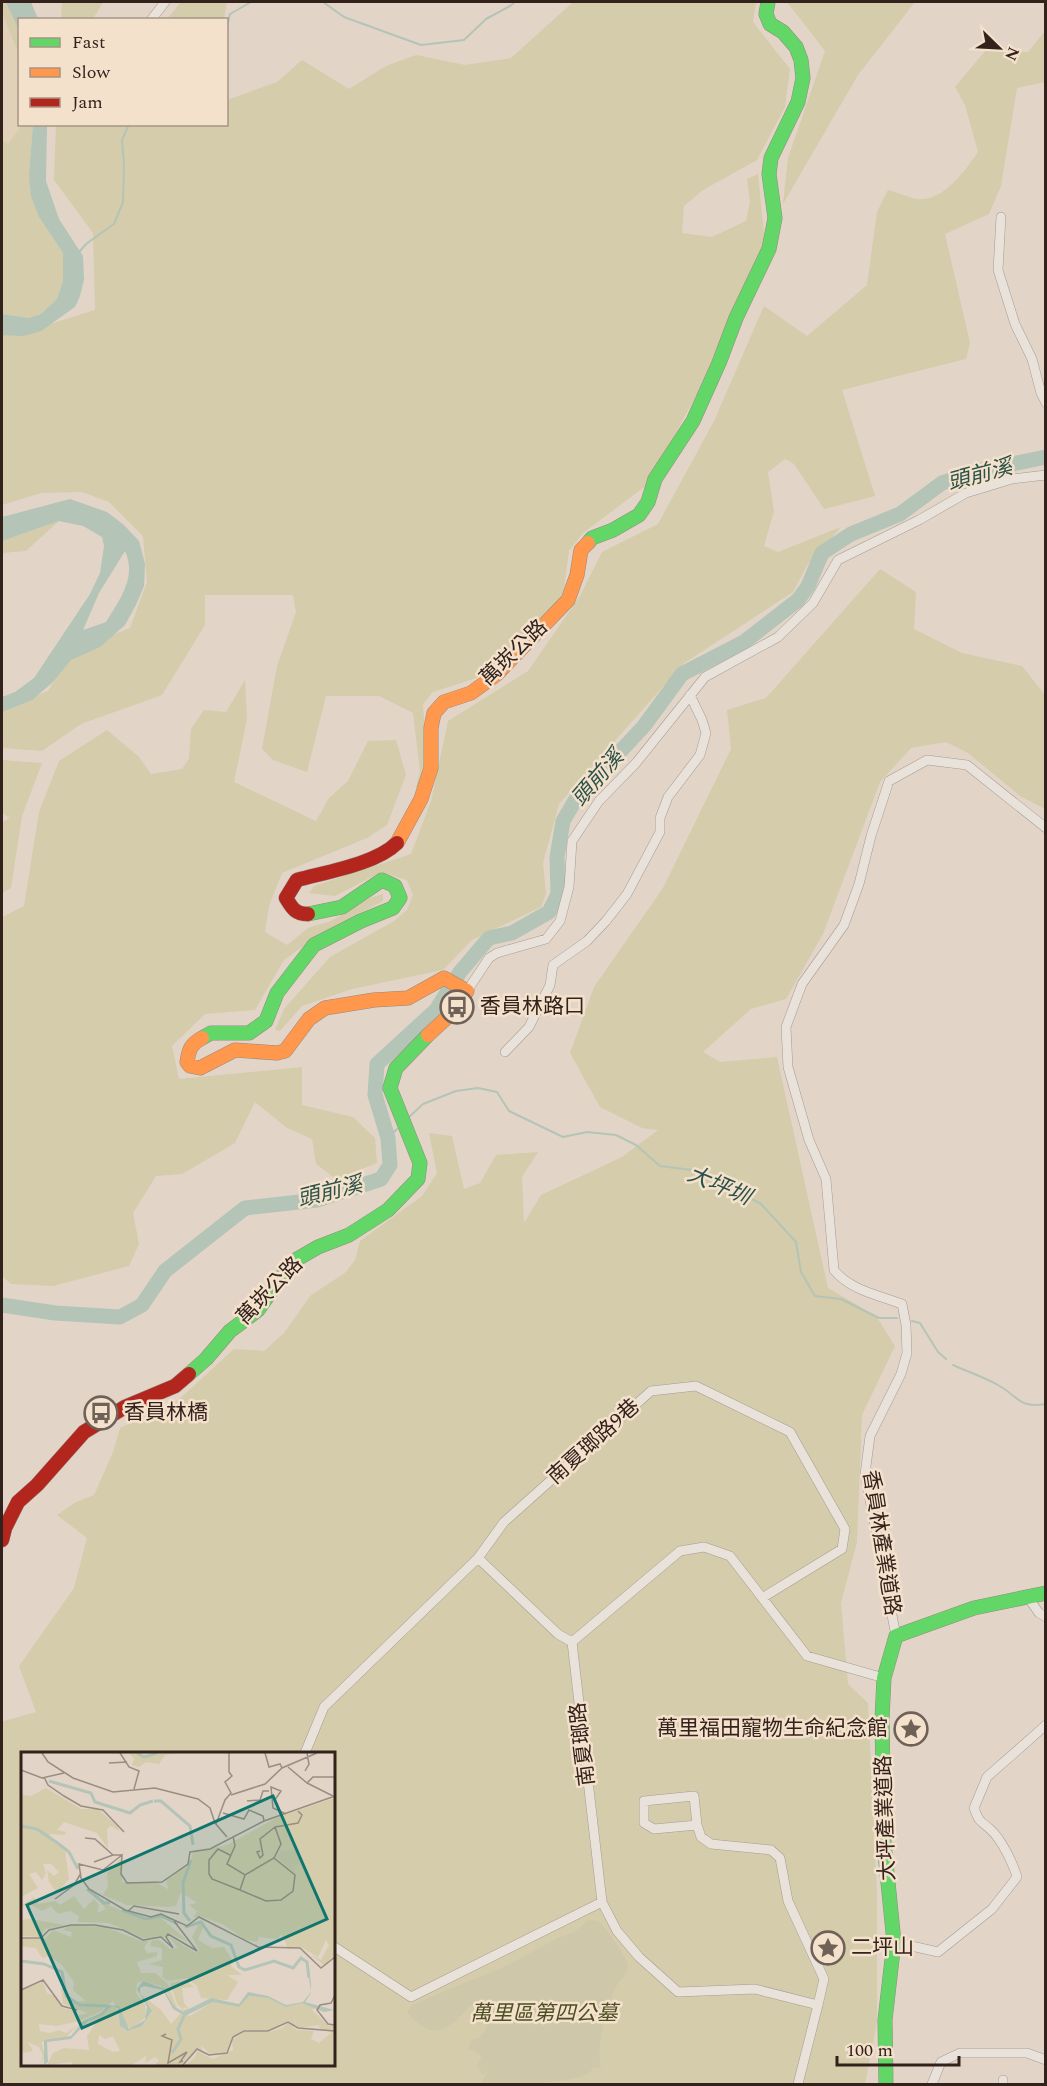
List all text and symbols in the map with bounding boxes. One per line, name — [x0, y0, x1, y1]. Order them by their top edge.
legend — [18, 18, 228, 126]
north arrow — [969, 18, 1029, 78]
text: Fast — [72, 29, 105, 56]
text: N — [998, 43, 1025, 65]
text: Slow — [72, 59, 111, 86]
text: Jam — [72, 89, 103, 116]
water label: 頭前溪 — [944, 450, 1019, 499]
street label: 萬崁公路 — [473, 612, 555, 694]
water label: 頭前溪 — [564, 740, 634, 814]
bus stop icon: 香員林路口 — [439, 989, 475, 1025]
place label: 香員林路口 — [480, 991, 585, 1023]
water label: 大坪圳 — [682, 1158, 759, 1215]
water label: 頭前溪 — [294, 1167, 369, 1216]
street label: 萬崁公路 — [229, 1250, 311, 1332]
street label: 南夏瑯路9巷 — [540, 1391, 648, 1493]
bus stop icon: 香員林橋 — [83, 1395, 119, 1431]
place label: 香員林橋 — [124, 1397, 208, 1429]
street label: 香員林產業道路 — [854, 1468, 908, 1618]
street label: 南夏瑯路 — [562, 1700, 604, 1788]
place icon: 萬里福田寵物生命紀念館 — [893, 1711, 929, 1747]
place label: 萬里福田寵物生命紀念館 — [657, 1713, 888, 1745]
inset map — [21, 1752, 334, 2065]
street label: 大坪產業道路 — [868, 1754, 904, 1882]
place icon: 二坪山 — [810, 1930, 846, 1966]
place label: 二坪山 — [851, 1932, 914, 1964]
park label: 萬里區第四公墓 — [471, 1998, 620, 2030]
scale bar — [837, 2029, 958, 2067]
text: 100 m — [846, 2037, 893, 2064]

